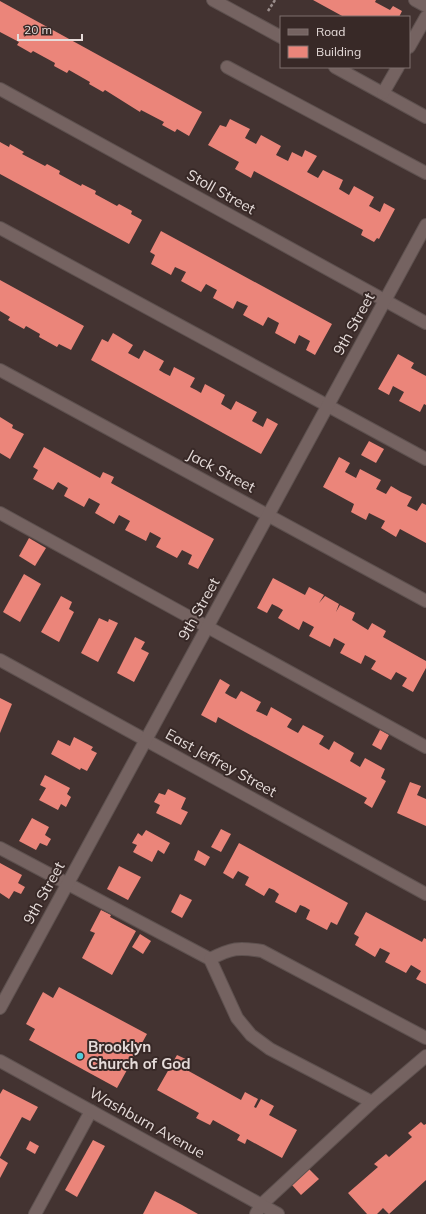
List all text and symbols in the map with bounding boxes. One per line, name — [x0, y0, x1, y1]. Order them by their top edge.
scale bar — [18, 16, 82, 42]
legend — [280, 16, 410, 68]
text: 20 m — [24, 22, 52, 37]
text: Road — [316, 24, 345, 39]
text: Building — [316, 44, 361, 59]
street label: Stoll Street — [184, 165, 259, 218]
street label: 9th Street — [329, 289, 378, 358]
street label: Jack Street — [184, 445, 259, 496]
street label: 9th Street — [174, 574, 223, 643]
street label: East Jeffrey Street — [162, 724, 280, 801]
street label: 9th Street — [19, 858, 68, 927]
place label: Brooklyn Church of God — [88, 1037, 190, 1073]
marker: Brooklyn Church of God — [75, 1051, 85, 1061]
street label: Washburn Avenue — [86, 1083, 208, 1162]

